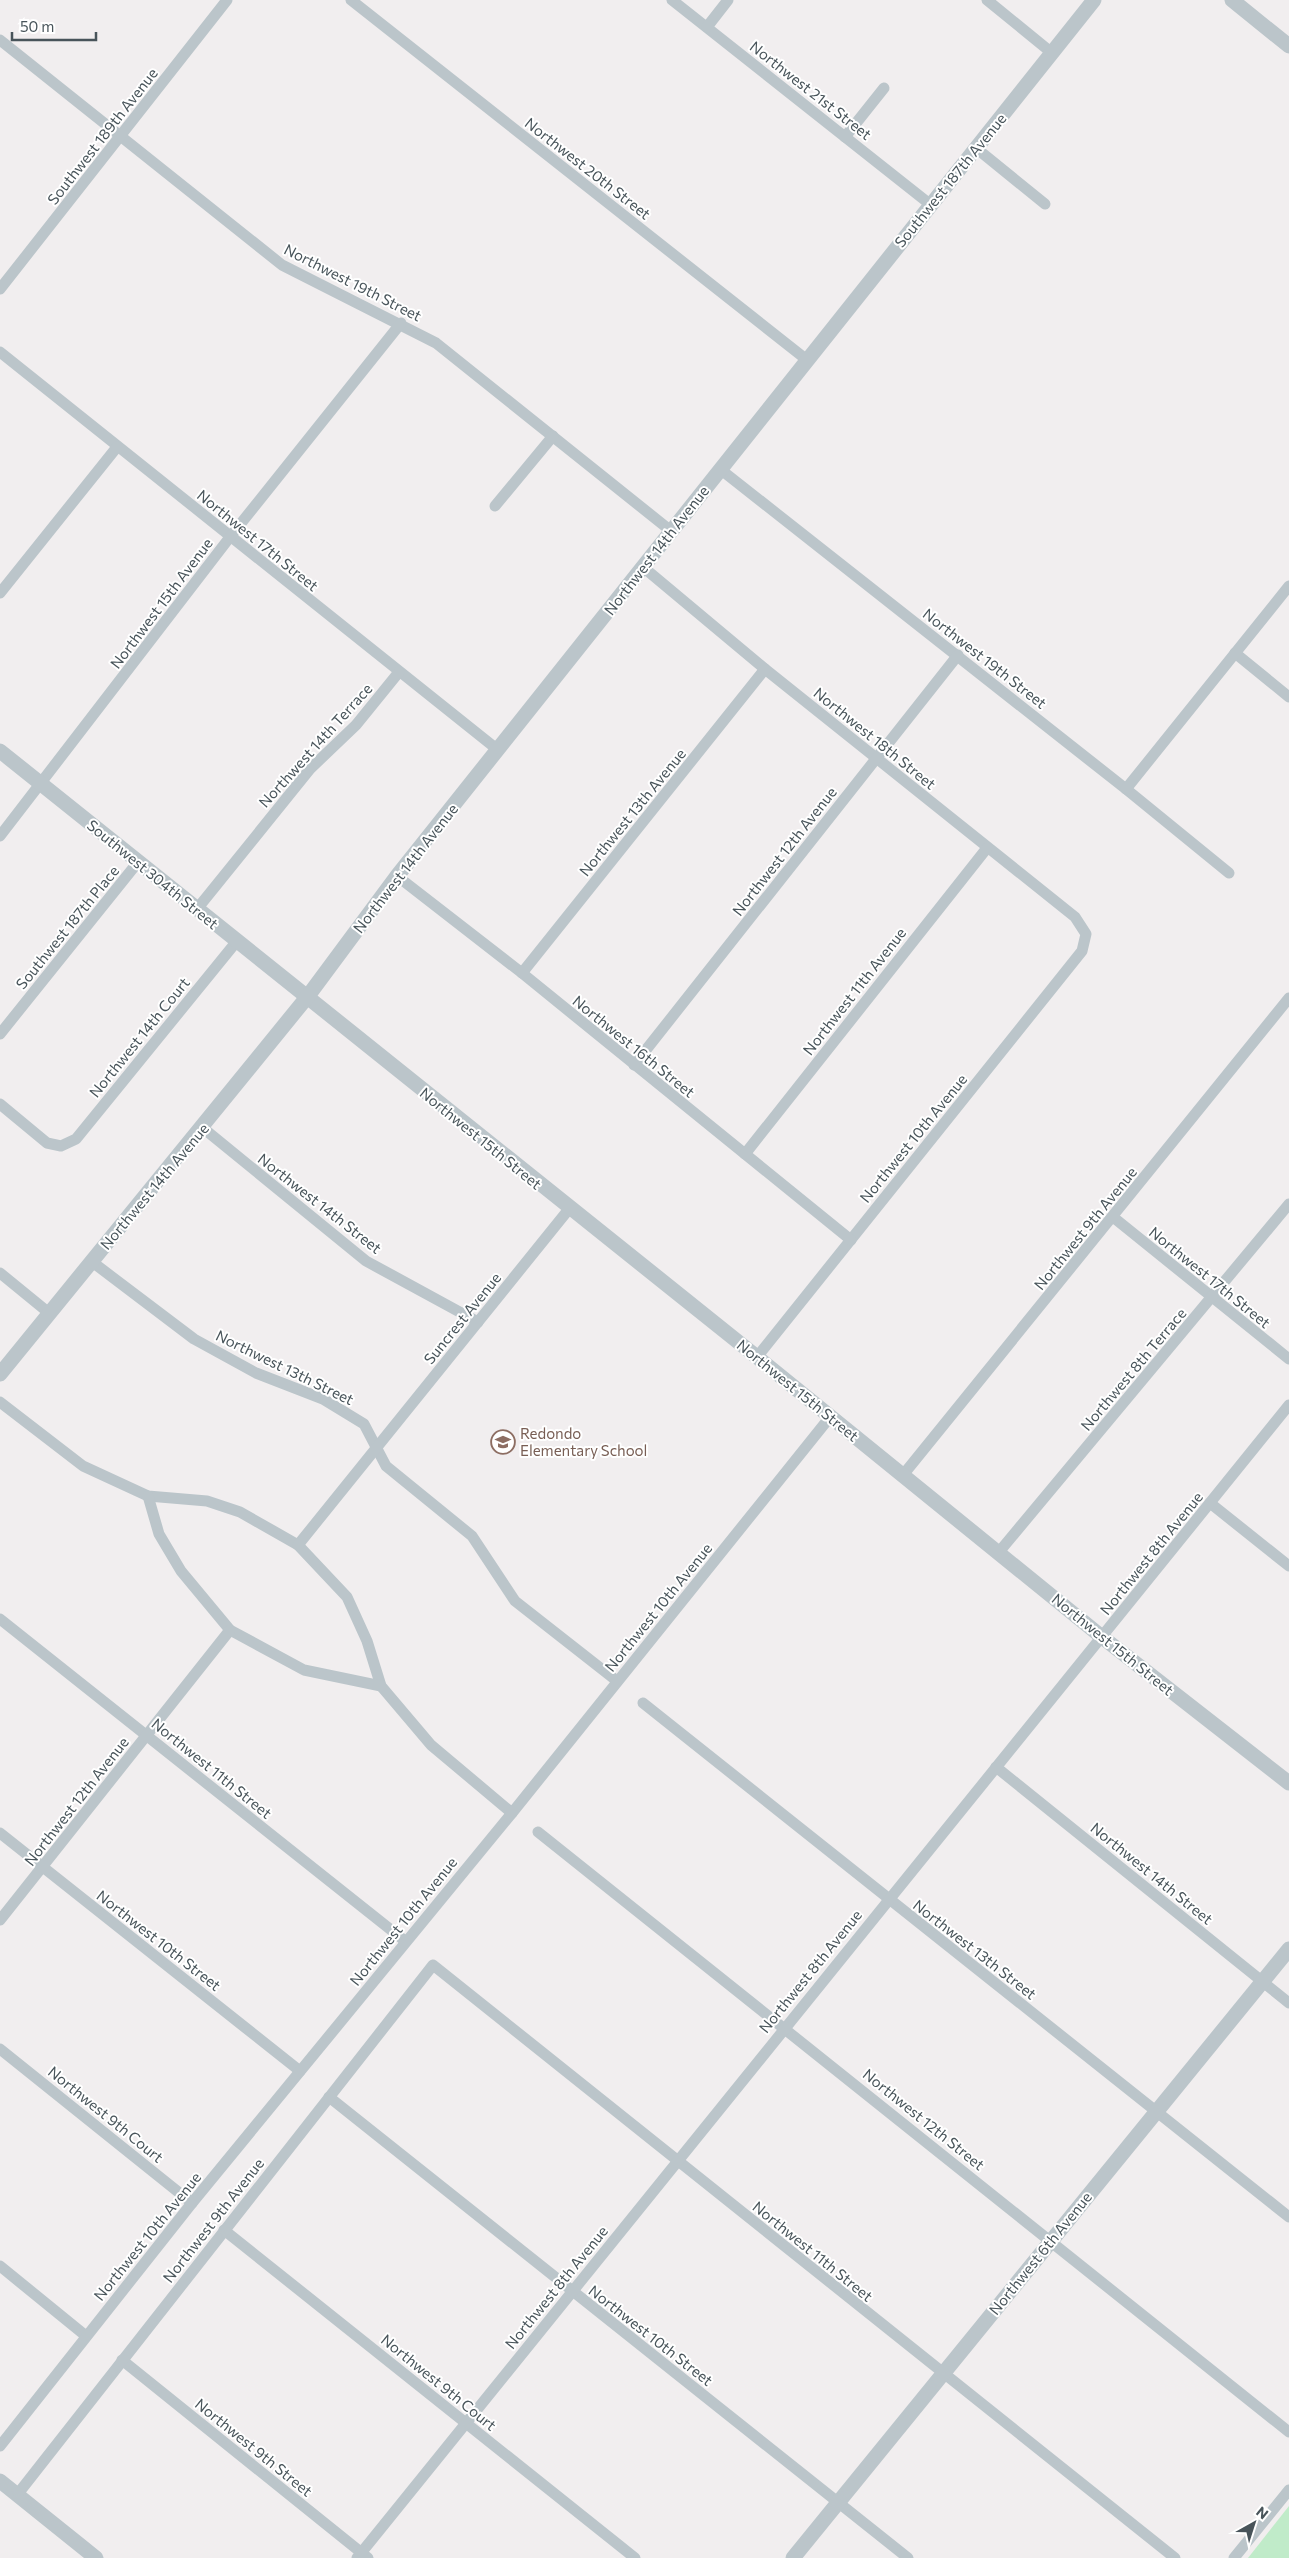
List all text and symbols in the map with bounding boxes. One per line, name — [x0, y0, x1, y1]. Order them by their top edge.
scale bar — [12, 10, 96, 42]
text: 50 m — [20, 17, 54, 35]
street label: Northwest 21st Street — [747, 37, 875, 143]
street label: Southwest 189th Avenue — [43, 64, 161, 208]
street label: Southwest 187th Avenue — [890, 109, 1010, 251]
street label: Northwest 20th Street — [522, 113, 654, 223]
street label: Northwest 19th Street — [281, 240, 425, 324]
street label: Northwest 14th Avenue — [600, 482, 712, 618]
street label: Northwest 17th Street — [194, 486, 322, 594]
street label: Northwest 15th Avenue — [106, 534, 216, 672]
street label: Northwest 19th Street — [920, 604, 1050, 712]
street label: Northwest 14th Terrace — [255, 679, 376, 811]
street label: Northwest 18th Street — [810, 683, 940, 793]
street label: Northwest 13th Avenue — [575, 745, 689, 879]
street label: Northwest 12th Avenue — [728, 783, 840, 919]
street label: Northwest 14th Avenue — [349, 800, 461, 936]
street label: Southwest 304th Street — [84, 816, 222, 932]
street label: Southwest 187th Place — [12, 862, 122, 992]
street label: Northwest 11th Avenue — [799, 924, 909, 1058]
street label: Northwest 14th Court — [85, 973, 193, 1101]
street label: Northwest 16th Street — [569, 991, 699, 1101]
street label: Northwest 10th Avenue — [856, 1070, 970, 1206]
street label: Northwest 15th Street — [417, 1083, 545, 1193]
street label: Northwest 14th Avenue — [96, 1119, 212, 1253]
street label: Northwest 14th Street — [255, 1149, 385, 1257]
street label: Northwest 9th Avenue — [1030, 1163, 1140, 1293]
street label: Northwest 17th Street — [1146, 1223, 1274, 1331]
street label: Suncrest Avenue — [420, 1269, 504, 1367]
street label: Northwest 8th Terrace — [1076, 1304, 1190, 1434]
street label: Northwest 13th Street — [213, 1326, 357, 1408]
street label: Northwest 15th Street — [734, 1335, 862, 1445]
place label: Redondo Elementary School — [520, 1424, 647, 1459]
school or university icon: Redondo Elementary School — [490, 1429, 516, 1455]
street label: Northwest 8th Avenue — [1096, 1488, 1206, 1618]
street label: Northwest 10th Avenue — [601, 1539, 715, 1675]
street label: Northwest 15th Street — [1049, 1589, 1177, 1699]
street label: Northwest 11th Street — [148, 1714, 276, 1822]
street label: Northwest 12th Avenue — [20, 1733, 132, 1869]
street label: Northwest 14th Street — [1087, 1818, 1217, 1928]
street label: Northwest 10th Avenue — [346, 1853, 460, 1989]
street label: Northwest 10th Street — [93, 1886, 225, 1994]
street label: Northwest 13th Street — [910, 1895, 1040, 2003]
street label: Northwest 8th Avenue — [755, 1906, 865, 2036]
street label: Northwest 9th Court — [45, 2062, 167, 2166]
street label: Northwest 12th Street — [860, 2064, 988, 2174]
street label: Northwest 9th Avenue — [159, 2154, 267, 2286]
street label: Northwest 10th Avenue — [90, 2168, 204, 2304]
street label: Northwest 6th Avenue — [985, 2188, 1095, 2318]
street label: Northwest 11th Street — [749, 2197, 877, 2305]
street label: Northwest 8th Avenue — [501, 2222, 611, 2352]
street label: Northwest 10th Street — [585, 2281, 717, 2389]
street label: Northwest 9th Court — [378, 2330, 500, 2434]
street label: Northwest 9th Street — [192, 2394, 316, 2500]
north arrow — [1229, 2498, 1279, 2548]
text: N — [1253, 2503, 1272, 2522]

